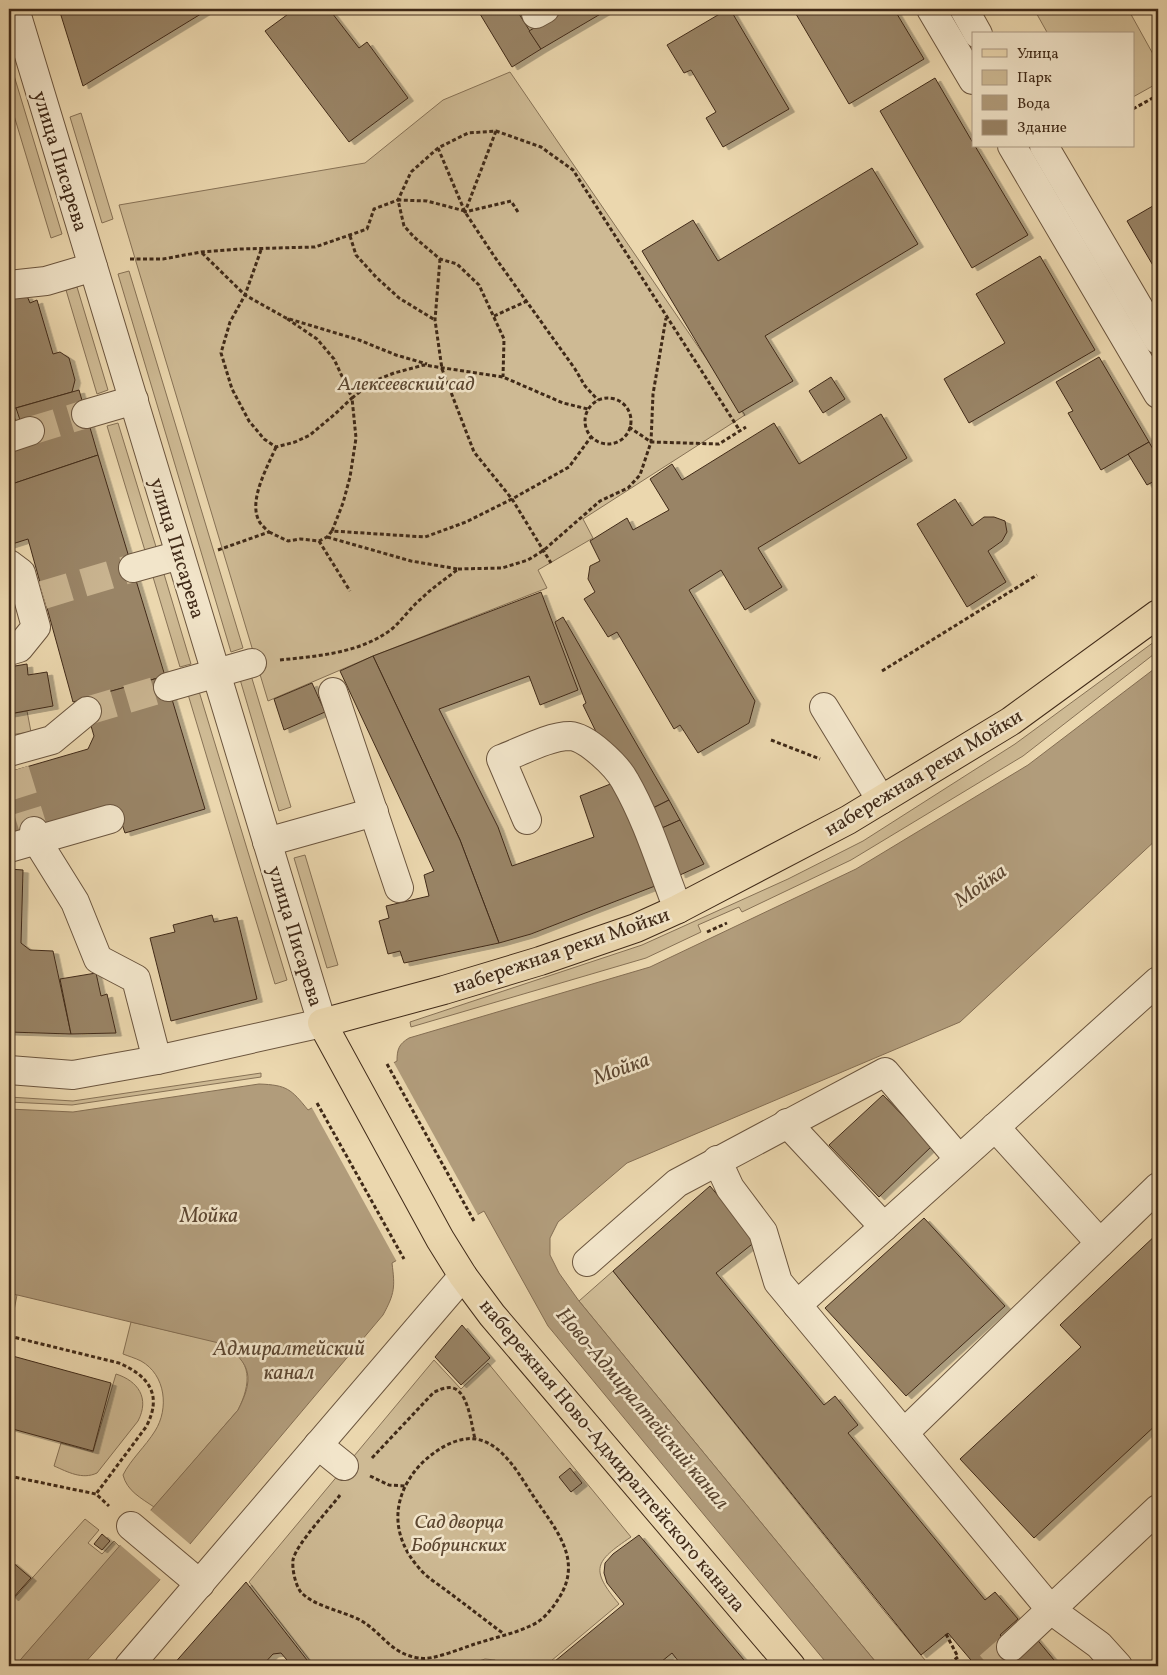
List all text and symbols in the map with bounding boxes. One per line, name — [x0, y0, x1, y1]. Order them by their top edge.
legend — [972, 32, 1134, 148]
text: Улица — [1017, 44, 1059, 65]
text: Парк — [1017, 68, 1052, 89]
street label: улица Писарева — [24, 88, 94, 236]
text: Вода — [1017, 94, 1050, 115]
text: Здание — [1017, 118, 1067, 139]
park label: Алексеевский сад — [337, 371, 474, 399]
street label: улица Писарева — [141, 475, 211, 623]
street label: набережная реки Мойки — [819, 703, 1029, 844]
water label: Мойка — [948, 858, 1013, 915]
street label: улица Писарева — [259, 863, 329, 1011]
street label: набережная реки Мойки — [450, 902, 674, 1002]
water label: Мойка — [588, 1046, 654, 1093]
water label: Мойка — [179, 1202, 238, 1231]
street label: набережная Ново-Адмиралтейского канала — [472, 1294, 751, 1619]
water label: Ново-Адмиралтейский канал — [548, 1302, 735, 1516]
water label: Адмиралтейский канал — [212, 1335, 365, 1388]
park label: Сад дворца Бобринских — [411, 1509, 507, 1560]

